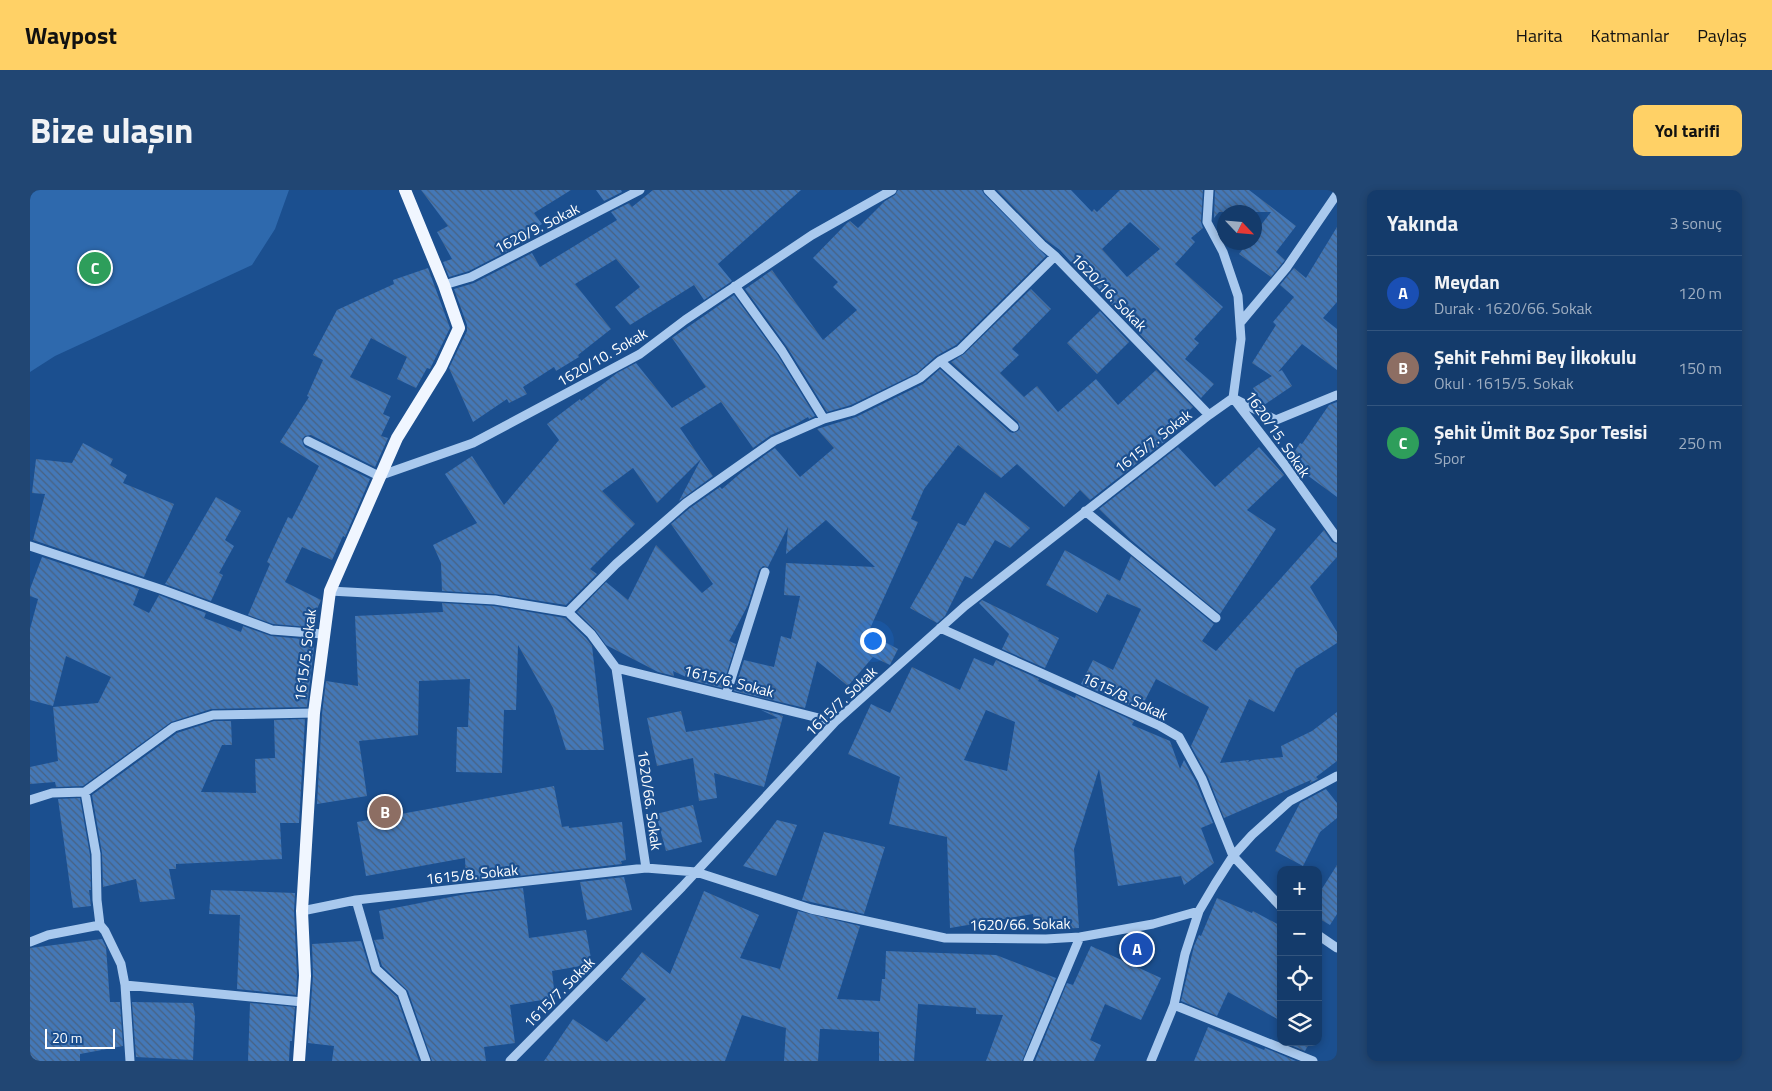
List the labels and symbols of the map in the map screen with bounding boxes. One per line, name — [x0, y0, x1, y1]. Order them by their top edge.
street label: 1620/9. Sokak — [491, 197, 583, 259]
north arrow — [1217, 205, 1262, 250]
street label: 1620/16. Sokak — [1066, 248, 1152, 336]
pin: C — [79, 249, 111, 287]
street label: 1620/10. Sokak — [553, 322, 651, 392]
street label: 1620/15. Sokak — [1240, 386, 1316, 482]
street label: 1615/7. Sokak — [1109, 403, 1197, 479]
street label: 1615/5. Sokak — [288, 608, 322, 702]
your location — [860, 628, 886, 654]
street label: 1615/6. Sokak — [681, 659, 777, 703]
street label: 1615/7. Sokak — [800, 661, 882, 741]
street label: 1615/8. Sokak — [1078, 666, 1172, 726]
street label: 1620/66. Sokak — [632, 748, 668, 852]
pin: B — [369, 793, 401, 831]
street label: 1615/8. Sokak — [425, 858, 519, 890]
street label: 1620/66. Sokak — [969, 912, 1071, 936]
pin: A — [1121, 930, 1153, 968]
street label: 1615/7. Sokak — [518, 951, 600, 1033]
scale bar — [45, 1026, 115, 1049]

